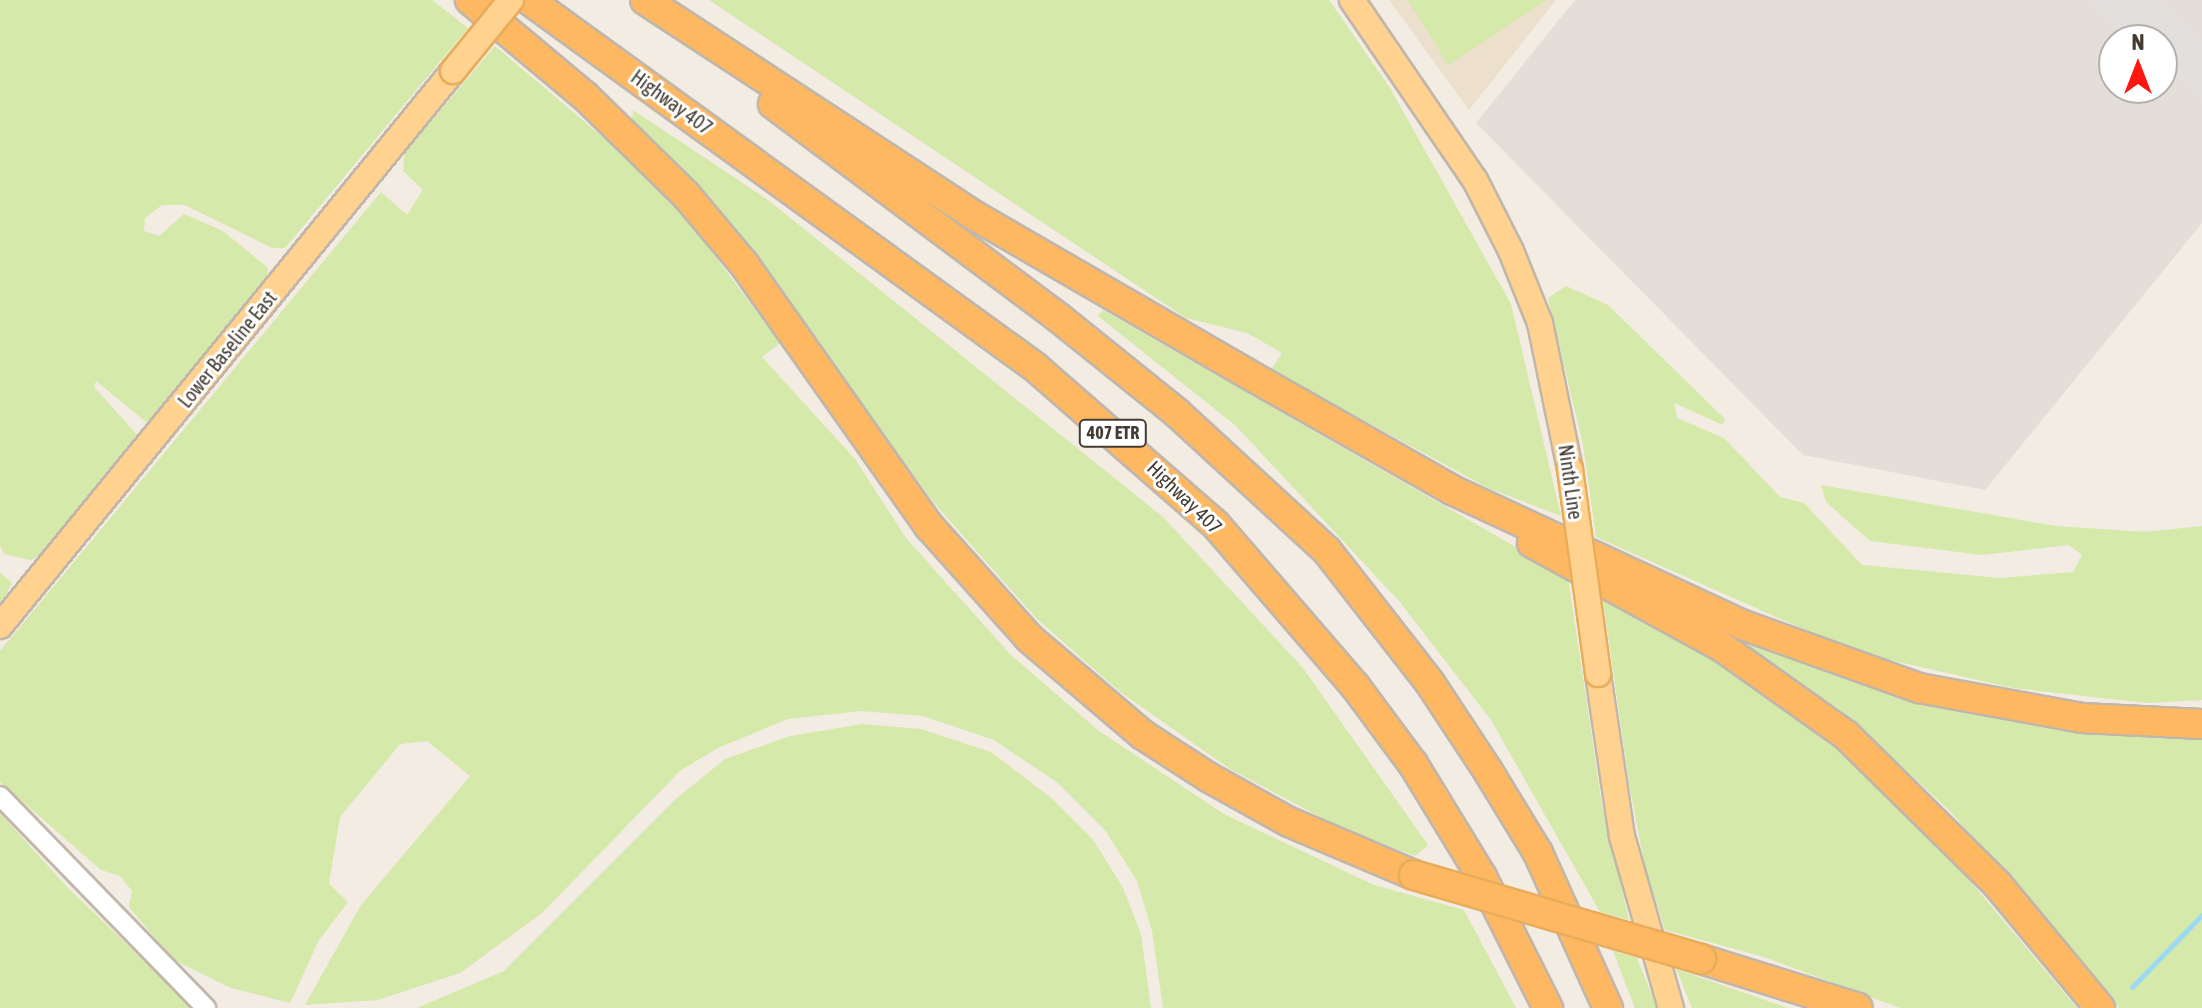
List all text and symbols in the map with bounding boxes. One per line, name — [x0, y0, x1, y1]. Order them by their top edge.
north arrow — [2098, 24, 2178, 104]
text: N — [2132, 29, 2144, 55]
street label: Highway 407 — [627, 64, 717, 140]
street label: Lower Baseline East — [173, 286, 281, 412]
road number: 407 ETR — [1077, 419, 1149, 447]
street label: Ninth Line — [1554, 443, 1588, 521]
street label: Highway 407 — [1143, 455, 1227, 539]

